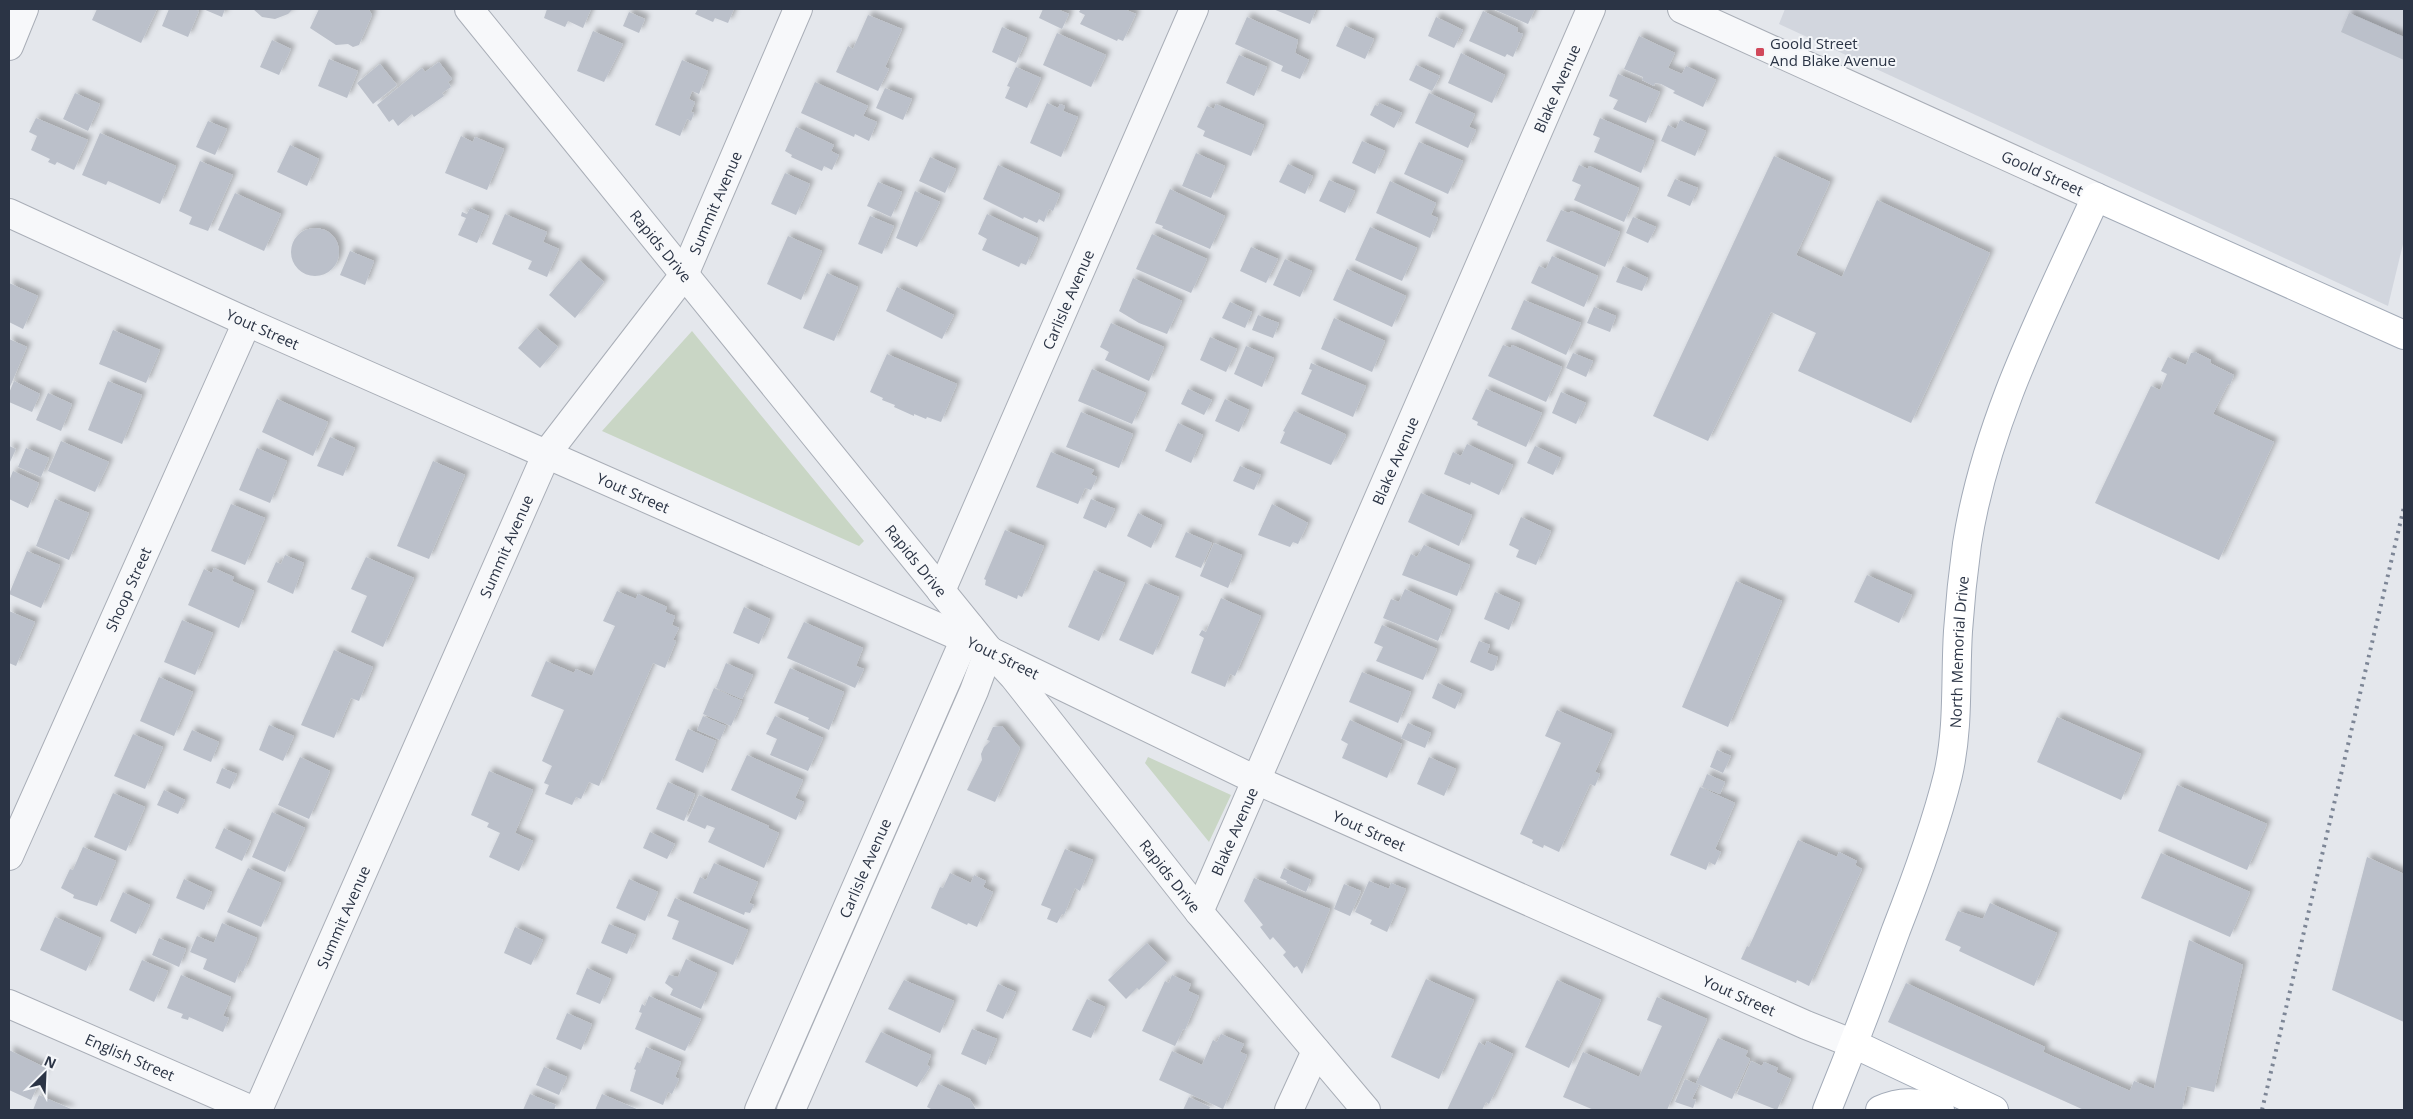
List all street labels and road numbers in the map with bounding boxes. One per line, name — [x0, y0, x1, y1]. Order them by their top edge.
street label: Blake Avenue — [1529, 41, 1585, 136]
street label: Goold Street — [1998, 145, 2087, 200]
street label: Summit Avenue — [684, 148, 746, 257]
street label: Rapids Drive — [626, 206, 697, 286]
street label: Carlisle Avenue — [1037, 246, 1098, 352]
street label: Yout Street — [223, 304, 302, 354]
street label: Blake Avenue — [1367, 413, 1423, 508]
street label: Yout Street — [594, 468, 673, 517]
street label: Summit Avenue — [475, 492, 537, 601]
street label: Rapids Drive — [881, 520, 952, 601]
street label: Shoop Street — [100, 544, 155, 635]
street label: North Memorial Drive — [1945, 575, 1973, 729]
street label: Yout Street — [964, 631, 1043, 683]
street label: Blake Avenue — [1206, 784, 1262, 879]
street label: Yout Street — [1330, 805, 1409, 855]
street label: Carlisle Avenue — [834, 815, 895, 921]
street label: Rapids Drive — [1135, 835, 1205, 916]
street label: Summit Avenue — [312, 862, 374, 971]
street label: Yout Street — [1700, 970, 1779, 1020]
street label: English Street — [82, 1029, 178, 1085]

